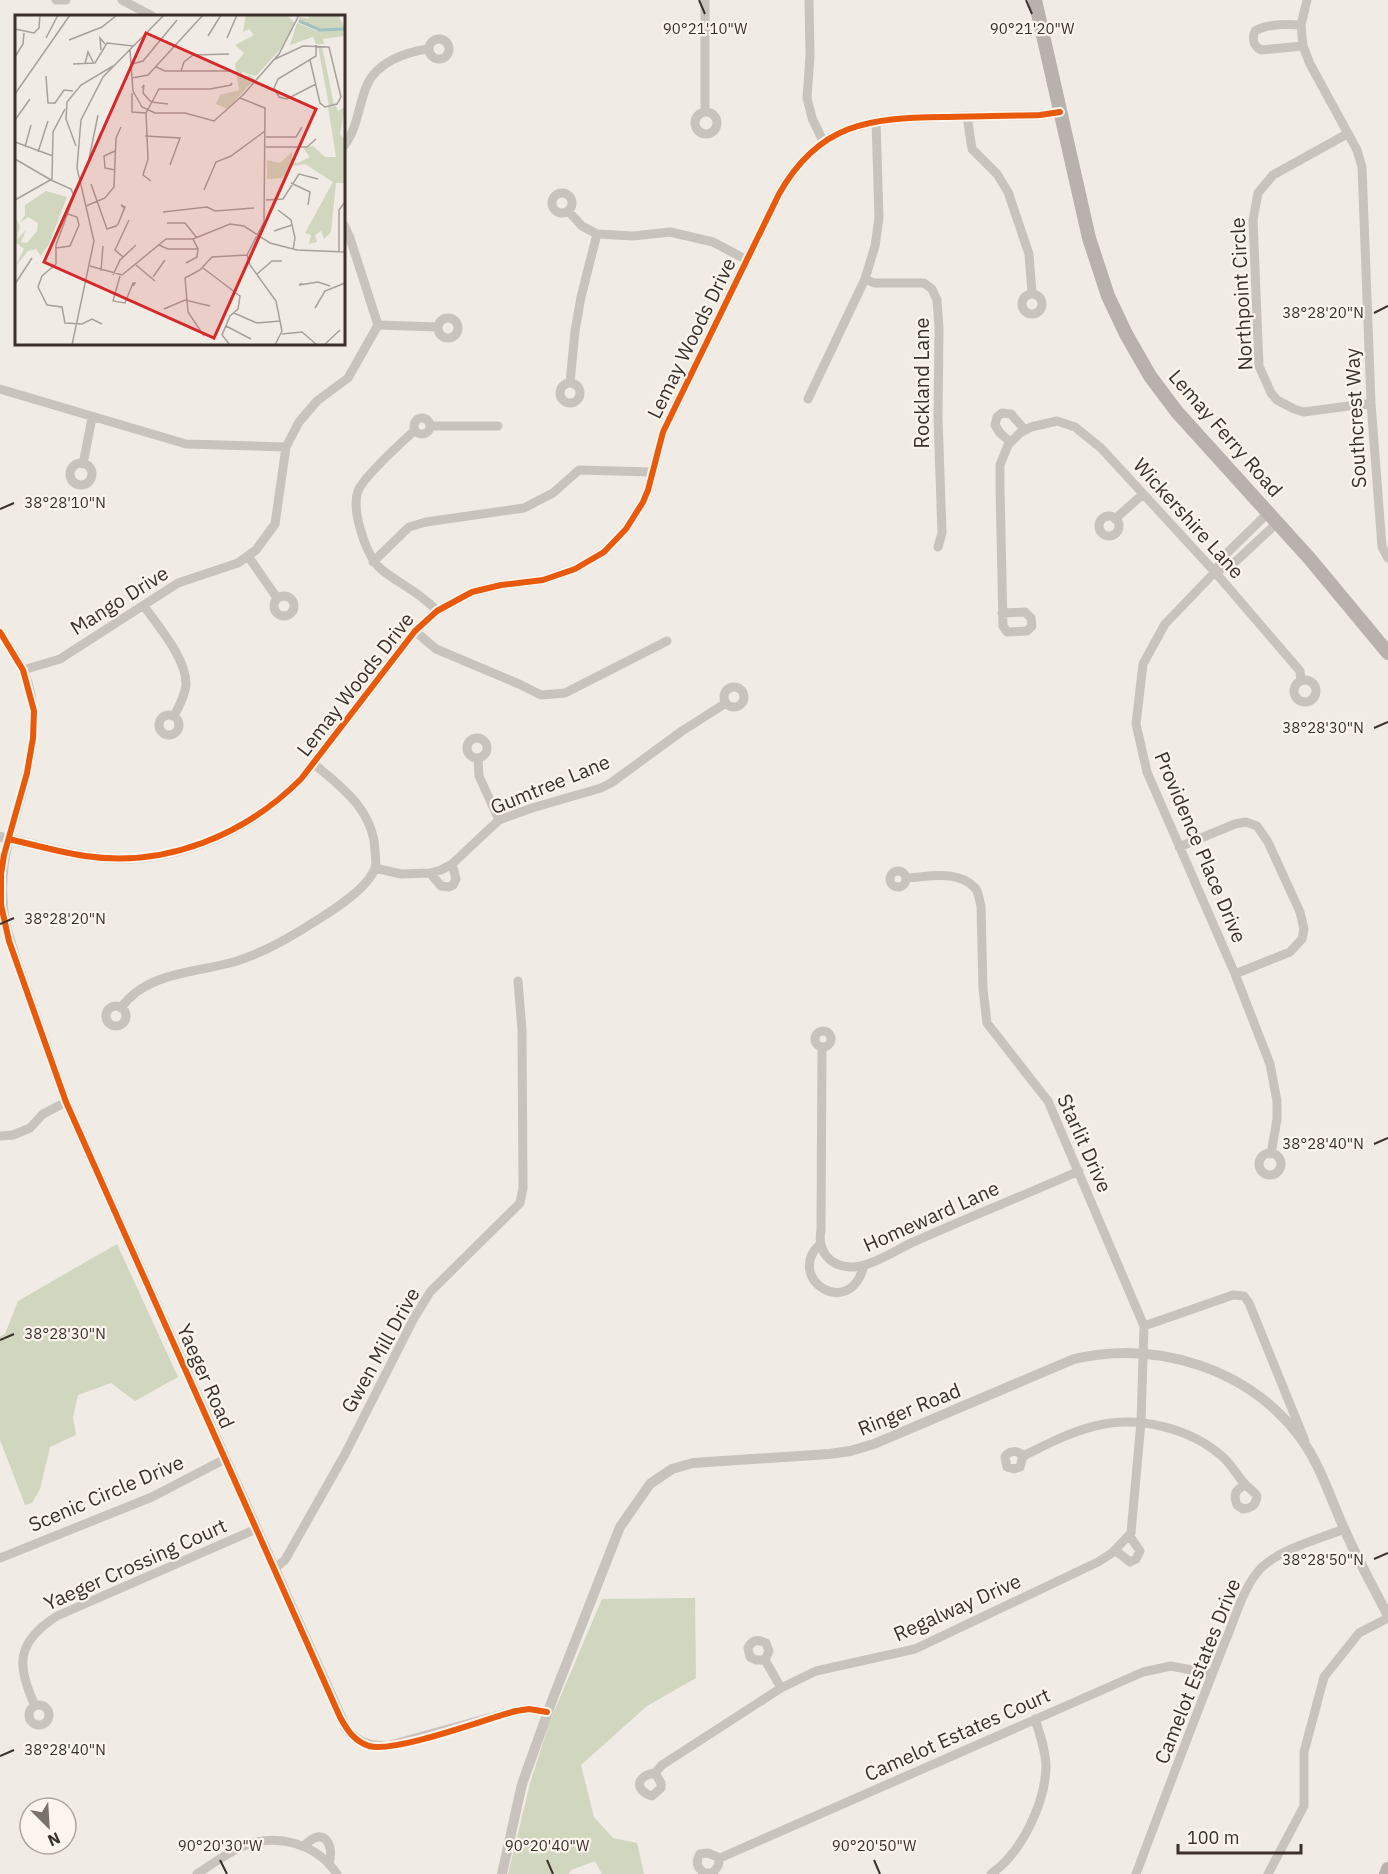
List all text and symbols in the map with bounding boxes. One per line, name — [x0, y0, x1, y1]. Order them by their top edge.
inset map — [15, 15, 345, 345]
text: 90°21'10"W — [663, 19, 748, 38]
text: 90°21'20"W — [990, 19, 1075, 38]
street label: Northpoint Circle — [1224, 217, 1258, 371]
street label: Lemay Woods Drive — [640, 253, 742, 423]
text: 38°28'20"N — [1282, 303, 1364, 322]
street label: Rockland Lane — [908, 317, 935, 449]
street label: Southcrest Way — [1338, 347, 1372, 489]
street label: Lemay Ferry Road — [1163, 363, 1289, 503]
street label: Wickershire Lane — [1128, 452, 1250, 584]
text: 38°28'10"N — [24, 493, 106, 512]
street label: Mango Drive — [65, 559, 173, 641]
street label: Lemay Woods Drive — [290, 606, 420, 762]
text: 38°28'30"N — [1282, 718, 1364, 737]
street label: Providence Place Drive — [1149, 747, 1253, 947]
street label: Gumtree Lane — [486, 748, 614, 820]
text: 38°28'20"N — [24, 909, 106, 928]
street label: Starlit Drive — [1051, 1089, 1119, 1197]
text: 38°28'40"N — [1282, 1134, 1364, 1153]
street label: Homeward Lane — [859, 1174, 1003, 1258]
street label: Gwen Mill Drive — [334, 1282, 426, 1418]
street label: Yaeger Road — [171, 1319, 241, 1433]
text: 38°28'30"N — [24, 1324, 106, 1343]
street label: Ringer Road — [854, 1376, 964, 1442]
street label: Scenic Circle Drive — [24, 1448, 188, 1538]
street label: Yaeger Crossing Court — [39, 1512, 231, 1616]
text: 38°28'50"N — [1282, 1550, 1364, 1569]
street label: Regalway Drive — [889, 1567, 1025, 1647]
street label: Camelot Estates Drive — [1147, 1574, 1247, 1768]
street label: Camelot Estates Court — [860, 1681, 1054, 1787]
text: 38°28'40"N — [24, 1740, 106, 1759]
north arrow — [18, 1796, 78, 1856]
scale bar — [1178, 1817, 1301, 1855]
text: 100 m — [1187, 1826, 1239, 1849]
text: N — [45, 1828, 63, 1851]
text: 90°20'30"W — [178, 1836, 263, 1855]
text: 90°20'40"W — [505, 1836, 590, 1855]
text: 90°20'50"W — [832, 1836, 917, 1855]

